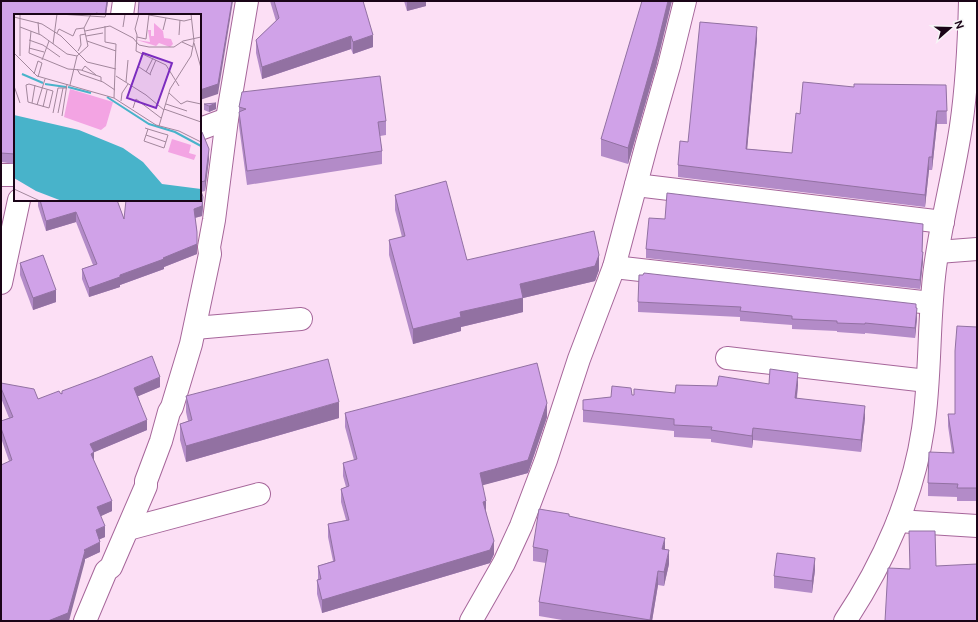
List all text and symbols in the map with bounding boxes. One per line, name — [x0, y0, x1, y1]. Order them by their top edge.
north arrow — [930, 8, 970, 48]
inset map — [14, 14, 201, 201]
text: N — [951, 18, 967, 31]

